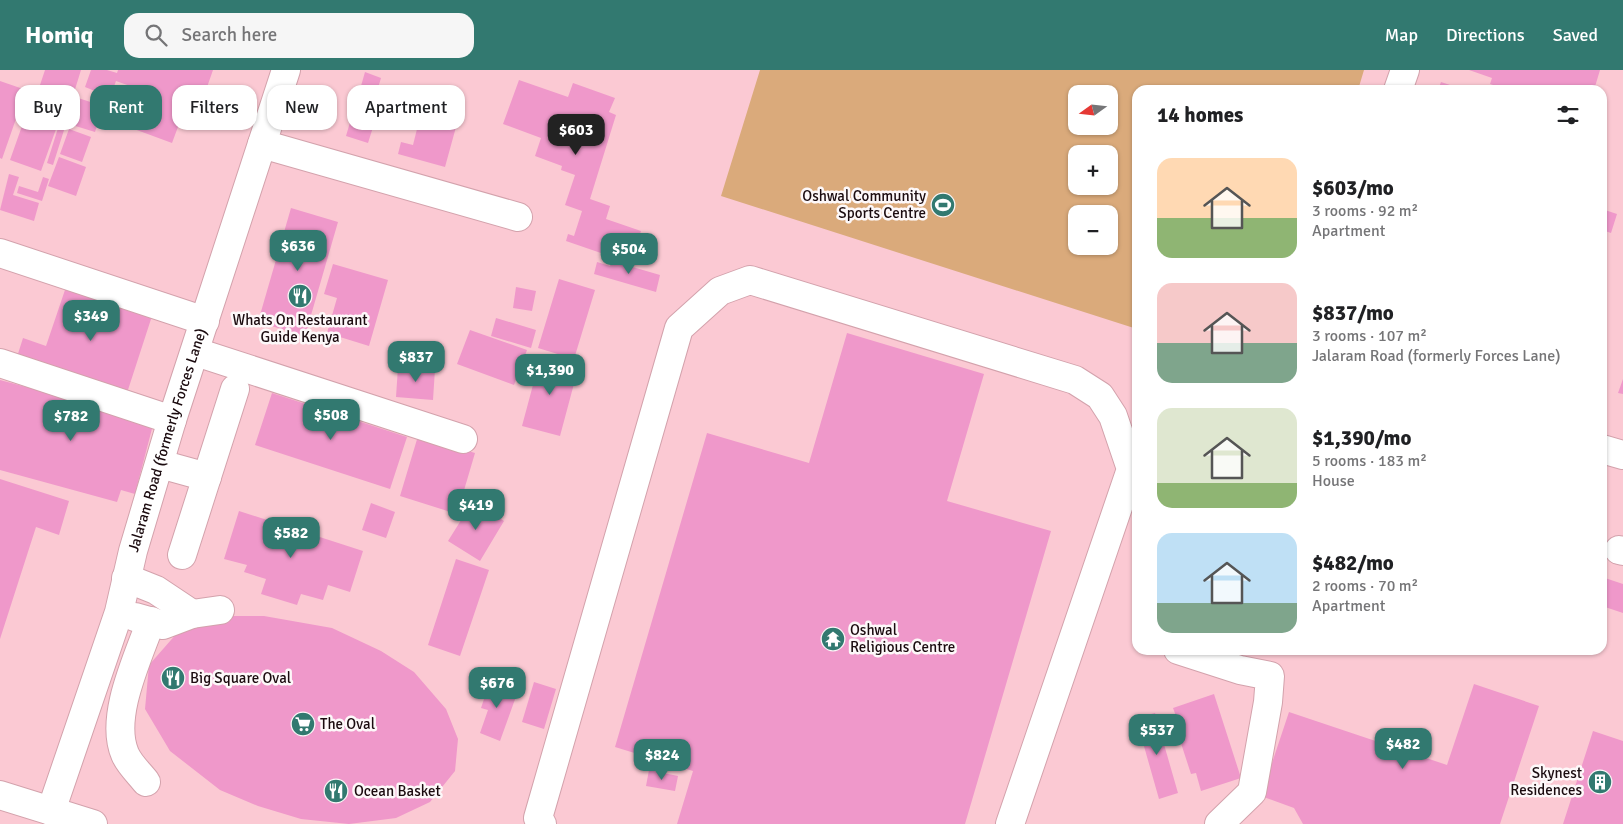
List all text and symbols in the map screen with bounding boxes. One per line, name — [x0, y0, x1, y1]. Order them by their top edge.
search box — [124, 13, 474, 58]
text: Homiq — [25, 20, 94, 50]
icon: search — [142, 21, 170, 49]
text: Search here — [182, 23, 277, 47]
text: Map — [1385, 24, 1418, 46]
text: Directions — [1446, 24, 1525, 46]
text: Saved — [1553, 24, 1598, 46]
chip: Buy — [15, 85, 80, 130]
chip: Rent — [90, 85, 162, 130]
chip: Filters — [172, 85, 257, 130]
chip: New — [267, 85, 337, 130]
chip: Apartment — [347, 85, 465, 130]
north arrow — [1068, 85, 1118, 135]
map controls — [1068, 85, 1118, 255]
icon: filters — [1554, 101, 1582, 129]
text: 14 homes — [1157, 102, 1243, 128]
pin: $603 — [546, 114, 606, 156]
text: $603 — [559, 120, 593, 140]
button: + — [1068, 145, 1118, 195]
text: $603/mo — [1312, 175, 1394, 201]
icon: home — [1197, 178, 1257, 238]
place label: Oshwal Community Sports Centre — [802, 187, 926, 222]
sports icon: Oshwal Community Sports Centre — [930, 192, 956, 218]
text: 3 rooms · 92 m² — [1312, 201, 1418, 221]
button: − — [1068, 205, 1118, 255]
text: Apartment — [1312, 221, 1385, 241]
pin: $636 — [268, 230, 328, 272]
pin: $504 — [599, 232, 659, 275]
text: $636 — [281, 236, 315, 256]
text: $504 — [612, 239, 646, 259]
restaurant icon: Whats On Restaurant Guide Kenya — [287, 283, 313, 309]
pin: $349 — [61, 300, 121, 342]
text: $837/mo — [1312, 300, 1394, 326]
icon: home — [1197, 303, 1257, 363]
text: $349 — [74, 306, 108, 326]
place label: Whats On Restaurant Guide Kenya — [232, 311, 368, 346]
street label: Jalaram Road (formerly Forces Lane) — [124, 326, 210, 554]
text: 3 rooms · 107 m² — [1312, 326, 1427, 346]
pin: $837 — [386, 340, 446, 383]
text: Jalaram Road (formerly Forces Lane) — [1312, 346, 1561, 366]
text: $837 — [399, 347, 433, 367]
pin: $1,390 — [509, 354, 591, 396]
text: $1,390 — [526, 360, 574, 380]
pin: $508 — [301, 398, 361, 441]
pin: $782 — [41, 400, 101, 442]
text: $508 — [314, 405, 348, 425]
text: $782 — [54, 406, 88, 426]
text: $1,390/mo — [1312, 425, 1411, 451]
icon: home — [1197, 428, 1257, 488]
text: 5 rooms · 183 m² — [1312, 451, 1427, 471]
text: House — [1312, 471, 1355, 491]
pin: $419 — [446, 488, 506, 531]
text: $419 — [459, 495, 493, 515]
pin: $582 — [261, 516, 321, 559]
text: $582 — [274, 523, 308, 543]
text: $482/mo — [1312, 550, 1394, 576]
icon: home — [1197, 553, 1257, 613]
text: 2 rooms · 70 m² — [1312, 576, 1418, 596]
text: Apartment — [1312, 596, 1385, 616]
place label: Oshwal Religious Centre — [850, 621, 955, 656]
temple icon: Oshwal Religious Centre — [820, 626, 846, 652]
restaurant icon: Big Square Oval — [160, 665, 186, 691]
pin: $676 — [467, 666, 527, 709]
place label: Big Square Oval — [190, 669, 291, 687]
text: $676 — [480, 673, 514, 693]
supermarket icon: The Oval — [290, 711, 316, 737]
pin: $537 — [1127, 714, 1187, 756]
place label: The Oval — [320, 715, 375, 733]
text: $537 — [1140, 720, 1174, 740]
pin: $482 — [1373, 728, 1433, 770]
text: $482 — [1386, 734, 1420, 754]
pin: $824 — [632, 738, 692, 781]
text: $824 — [645, 745, 679, 765]
place label: Skynest Residences — [1510, 764, 1582, 799]
building icon: Skynest Residences — [1587, 769, 1613, 795]
restaurant icon: Ocean Basket — [323, 778, 349, 804]
place label: Ocean Basket — [354, 782, 441, 800]

